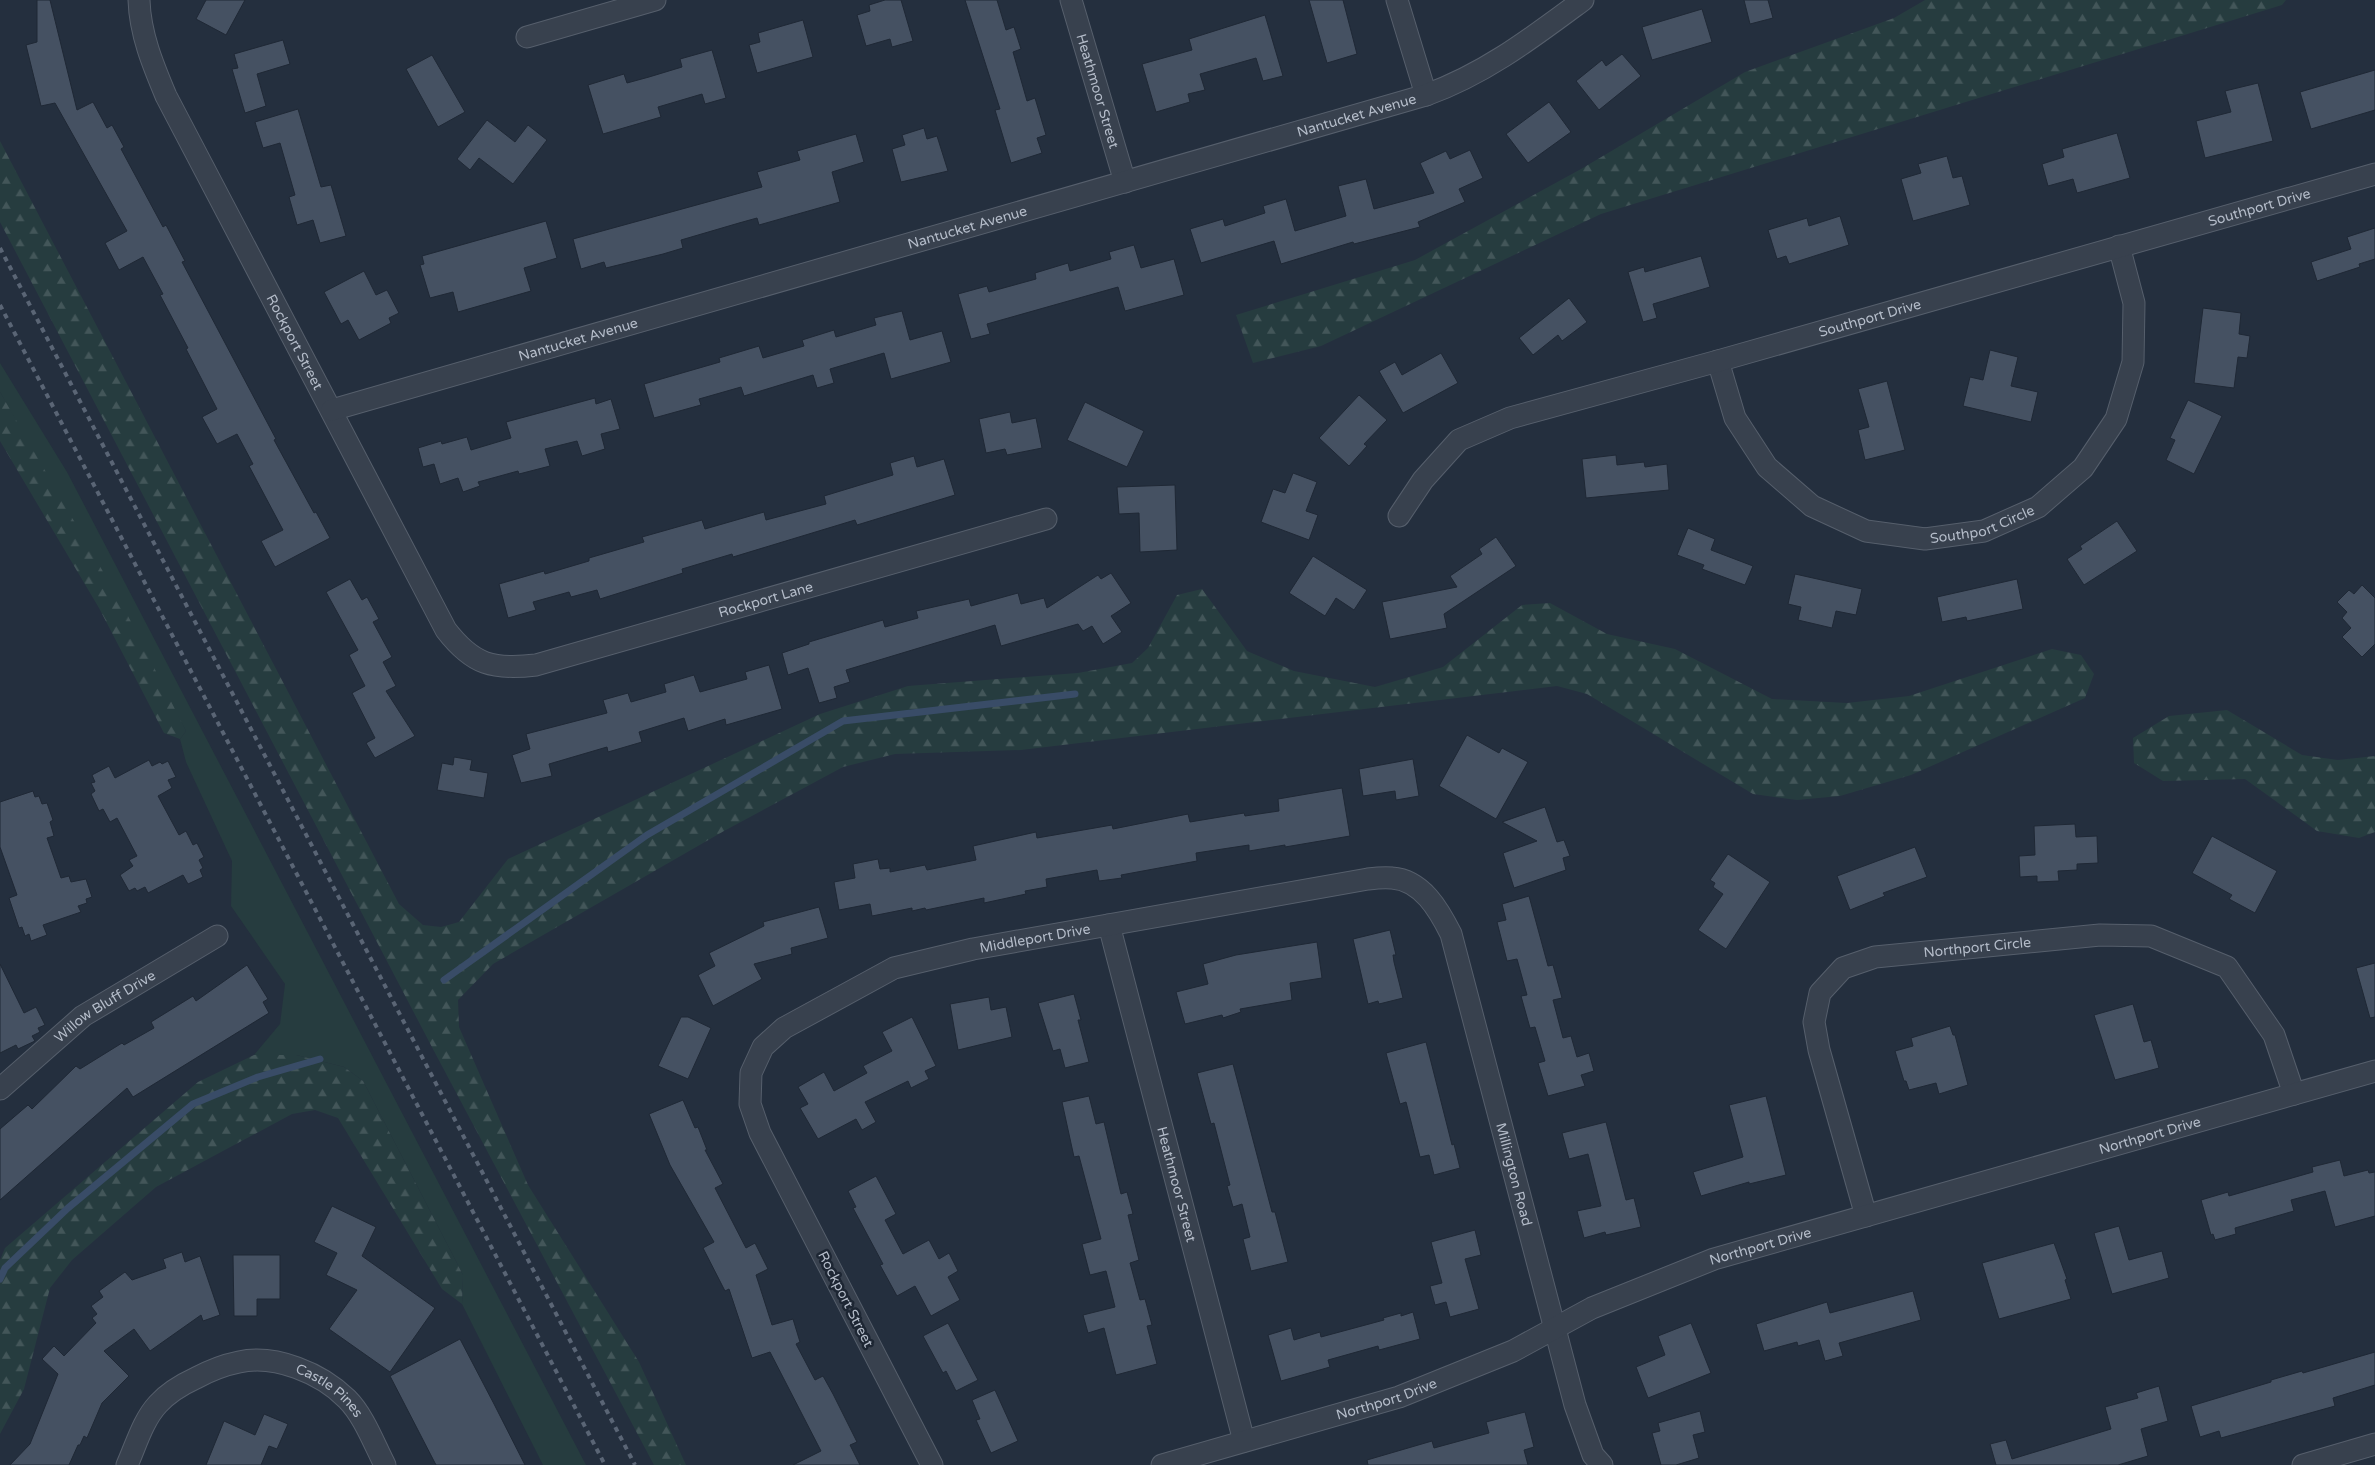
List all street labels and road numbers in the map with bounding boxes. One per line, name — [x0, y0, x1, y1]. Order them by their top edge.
street label: Heathmoor Street — [1072, 32, 1123, 151]
street label: Nantucket Avenue — [1295, 90, 1418, 141]
street label: Southport Drive — [2206, 185, 2313, 230]
street label: Nantucket Avenue — [906, 202, 1029, 253]
street label: Rockport Street — [263, 292, 327, 393]
street label: Southport Drive — [1817, 296, 1923, 341]
street label: Nantucket Avenue — [516, 314, 640, 365]
street label: Southport Circle — [1929, 502, 2037, 547]
street label: Rockport Lane — [716, 578, 815, 621]
street label: Middleport Drive — [978, 920, 1092, 957]
street label: Northport Circle — [1923, 934, 2032, 961]
street label: Willow Bluff Drive — [51, 967, 159, 1046]
street label: Northport Drive — [2097, 1113, 2203, 1158]
street label: Millington Road — [1492, 1121, 1535, 1228]
street label: Heathmoor Street — [1153, 1125, 1200, 1245]
street label: Northport Drive — [1708, 1224, 1813, 1269]
street label: Rockport Street — [814, 1248, 877, 1351]
street label: Castle Pines — [293, 1360, 367, 1421]
street label: Northport Drive — [1334, 1375, 1440, 1424]

